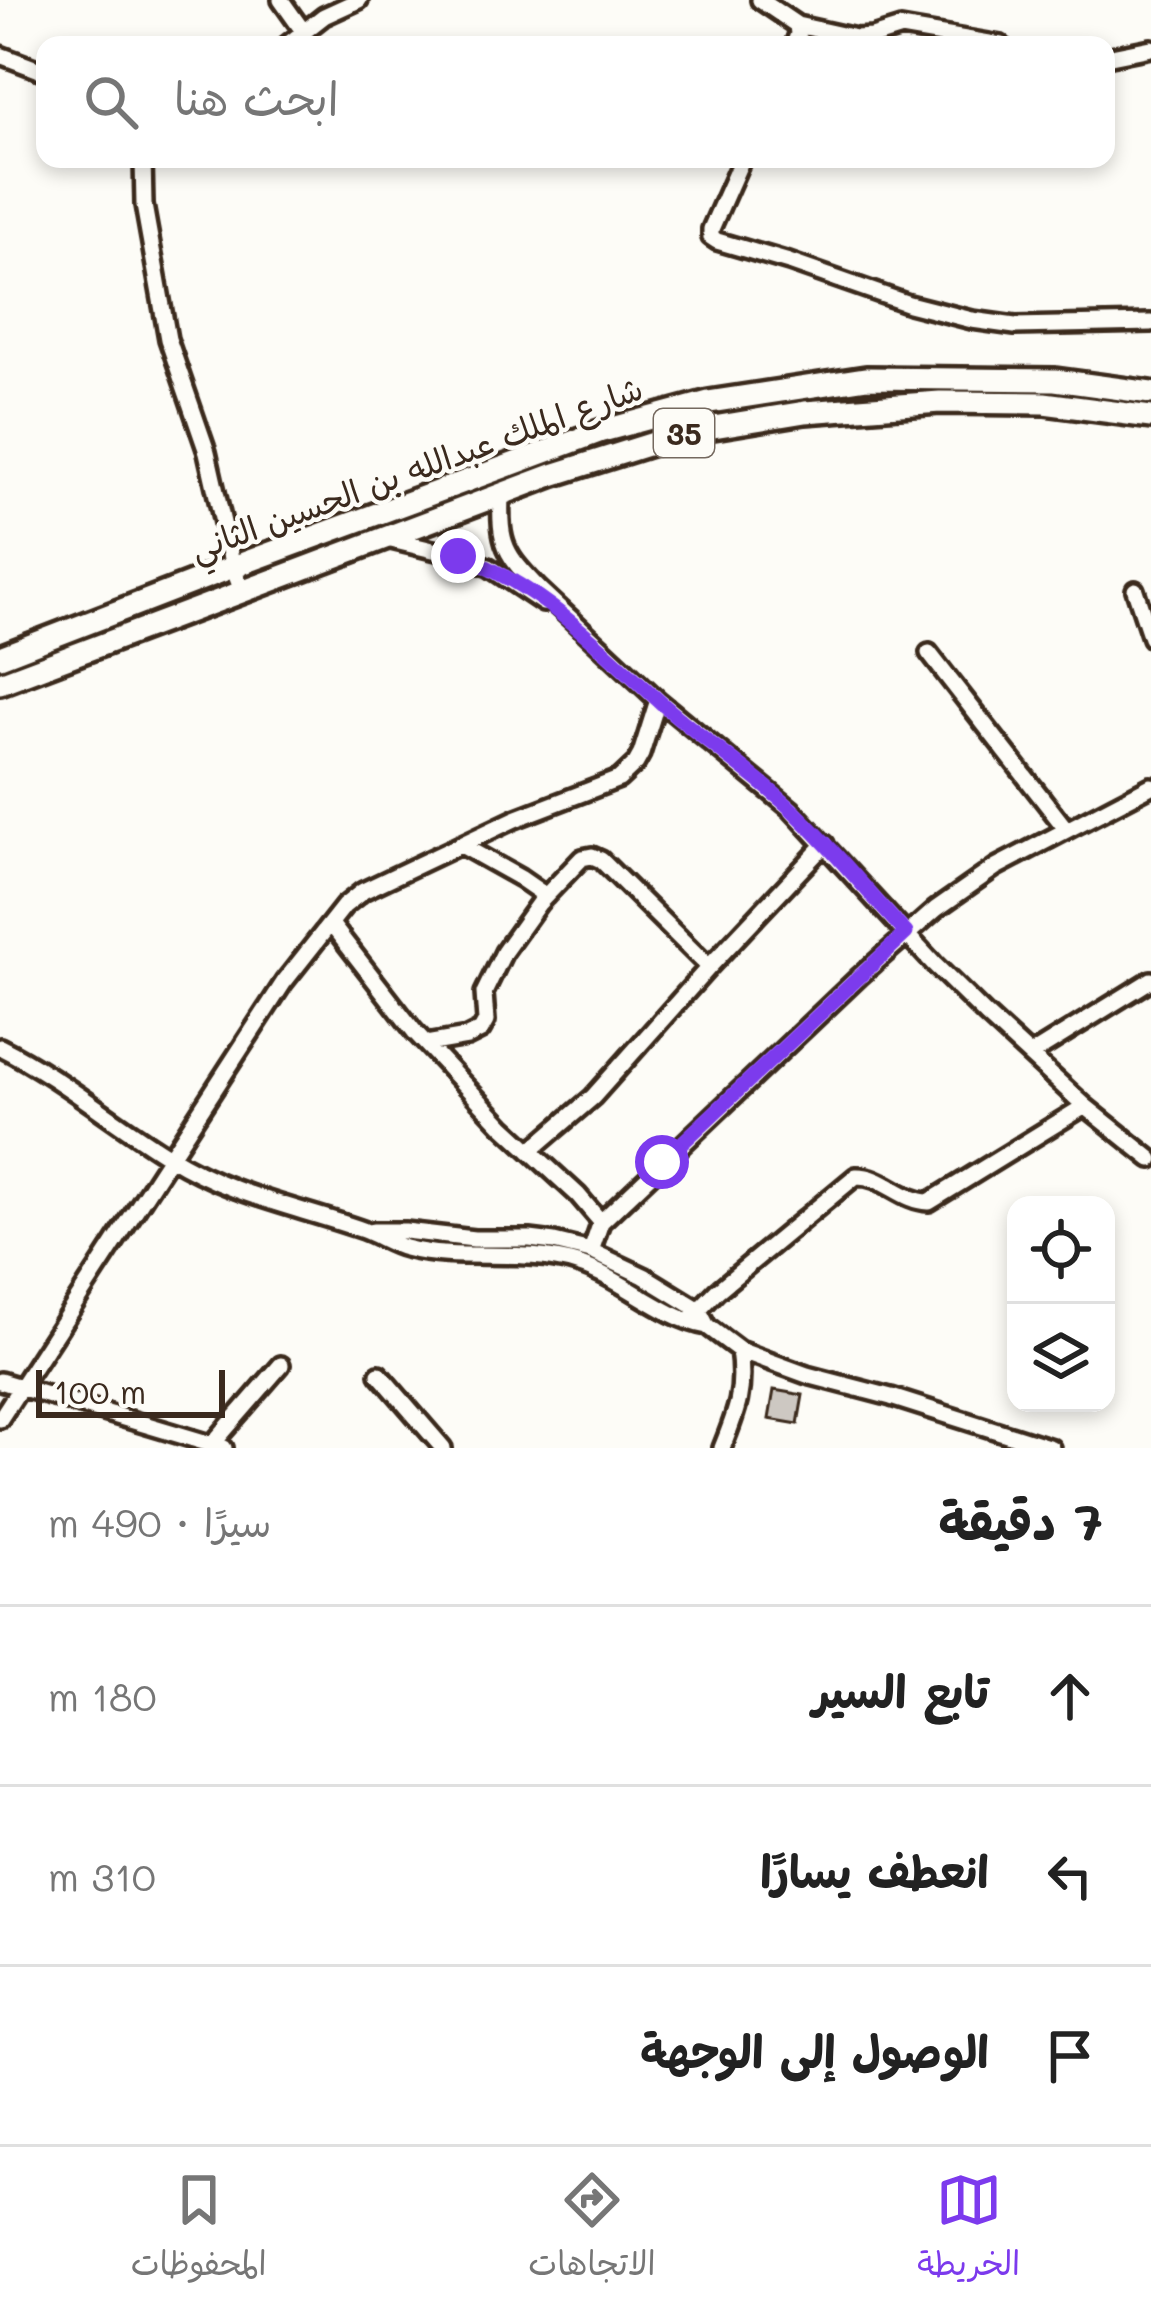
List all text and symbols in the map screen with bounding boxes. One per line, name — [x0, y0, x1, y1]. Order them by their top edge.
search box — [36, 36, 1115, 168]
text: ابحث هنا — [174, 68, 339, 126]
icon: search — [78, 69, 144, 135]
street label: شارع الملك عبدالله بن الحسين الثاني — [184, 365, 652, 578]
road number: 35 — [654, 409, 714, 457]
route end — [431, 529, 485, 583]
route start — [635, 1135, 689, 1189]
map controls — [1007, 1196, 1115, 1412]
button: locate — [1007, 1196, 1115, 1304]
button: layers — [1007, 1304, 1115, 1412]
scale bar — [36, 1364, 225, 1417]
text: 100 m — [54, 1369, 146, 1412]
text: 7 دقيقة — [939, 1486, 1103, 1553]
text: سيرًا · 490 m — [48, 1496, 271, 1547]
text: تابع السير — [812, 1661, 989, 1719]
icon: ahead — [1037, 1663, 1103, 1729]
text: 180 m — [48, 1670, 157, 1721]
text: انعطف يسارًا — [760, 1841, 989, 1899]
icon: left — [1037, 1843, 1103, 1909]
text: 310 m — [48, 1850, 156, 1901]
text: الوصول إلى الوجهة — [640, 2021, 989, 2079]
icon: arrive — [1037, 2023, 1103, 2089]
tab: المحفوظات — [131, 2167, 267, 2293]
tab: الاتجاهات — [528, 2167, 656, 2293]
tab: الخريطة — [917, 2167, 1020, 2293]

